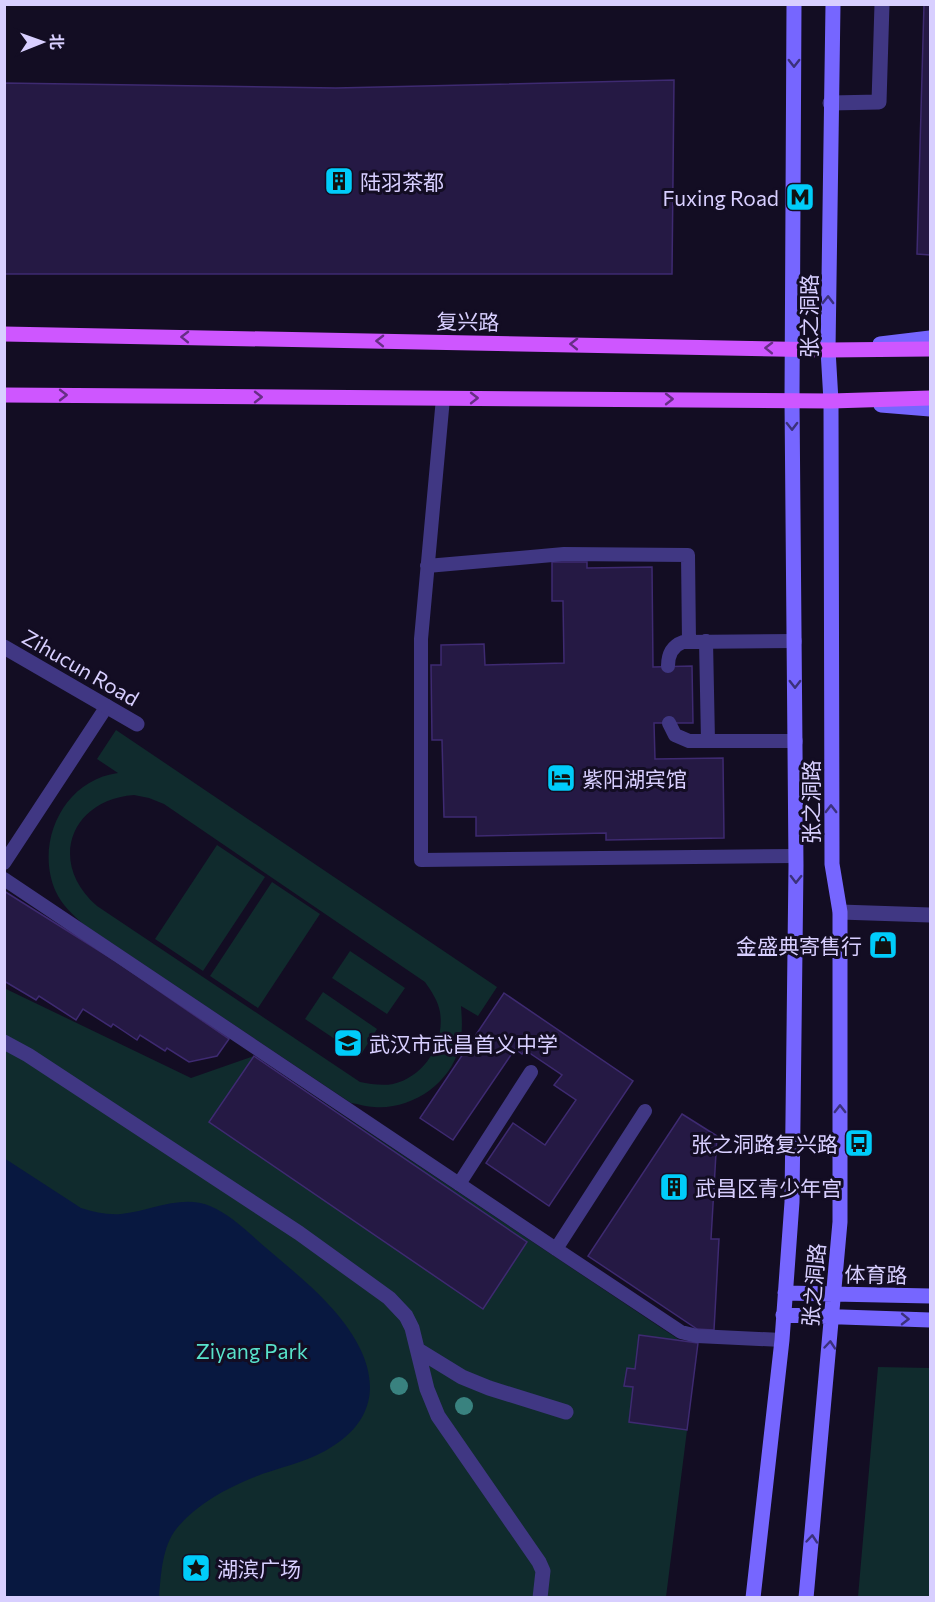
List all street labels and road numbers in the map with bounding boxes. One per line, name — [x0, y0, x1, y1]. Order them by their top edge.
street label: 张之洞路 — [796, 274, 821, 358]
street label: 复兴路 — [436, 308, 500, 334]
street label: Zihucun Road — [18, 624, 144, 710]
street label: 张之洞路 — [798, 760, 823, 844]
street label: 张之洞路 — [797, 1242, 829, 1328]
street label: 体育路 — [844, 1261, 908, 1287]

